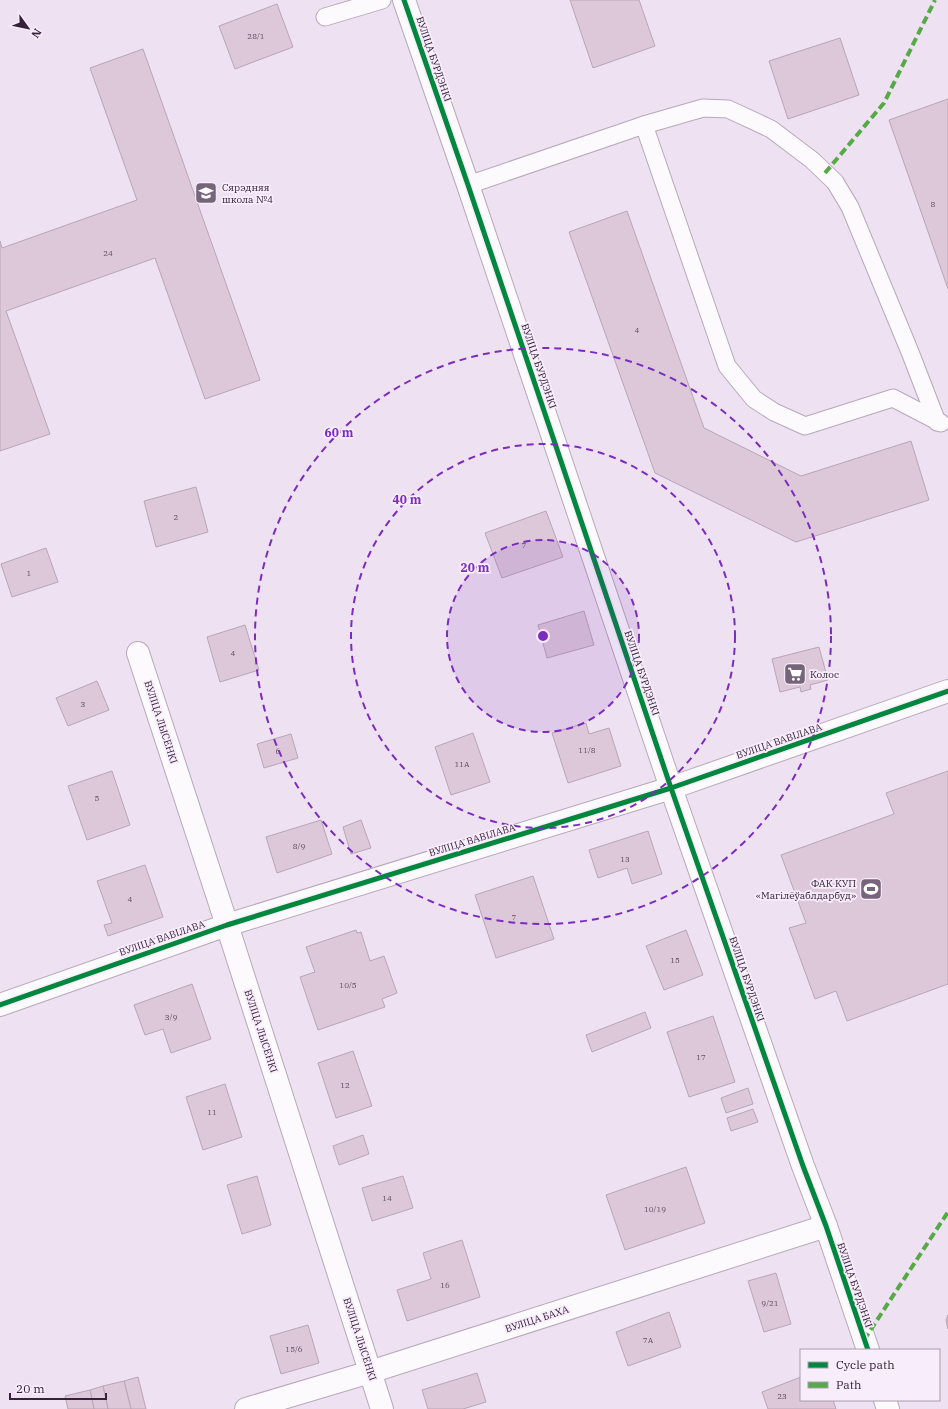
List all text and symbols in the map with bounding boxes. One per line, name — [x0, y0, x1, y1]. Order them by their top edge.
north arrow — [8, 8, 48, 48]
street label: ВУЛІЦА БУРДЭНКІ — [413, 15, 455, 103]
text: N — [28, 26, 45, 41]
house number: 28/1 — [247, 31, 265, 41]
school or university icon: Сярэдняя школа №4 — [193, 180, 219, 206]
place label: Сярэдняя школа №4 — [222, 181, 273, 206]
house number: 8 — [931, 199, 936, 209]
house number: 24 — [103, 248, 113, 258]
street label: ВУЛІЦА БУРДЭНКІ — [518, 322, 560, 410]
house number: 4 — [635, 325, 640, 335]
text: 60 m — [325, 425, 354, 440]
text: 40 m — [393, 492, 422, 507]
house number: 2 — [174, 512, 179, 522]
house number: 7 — [522, 540, 527, 550]
text: 20 m — [461, 560, 490, 575]
house number: 1 — [27, 568, 32, 578]
centre of rings — [536, 629, 550, 643]
street label: ВУЛІЦА БУРДЭНКІ — [621, 629, 663, 717]
house number: 4 — [231, 648, 236, 658]
supermarket icon: Колос — [782, 661, 808, 687]
place label: Колос — [810, 668, 839, 681]
street label: ВУЛІЦА ЛЫСЕНКІ — [141, 679, 181, 765]
house number: 3 — [81, 699, 86, 709]
street label: ВУЛІЦА ВАВІЛАВА — [734, 720, 824, 762]
house number: 11/8 — [578, 745, 596, 755]
house number: 6 — [276, 746, 281, 756]
house number: 11А — [454, 759, 470, 769]
house number: 5 — [95, 793, 100, 803]
street label: ВУЛІЦА ВАВІЛАВА — [427, 821, 517, 859]
house number: 8/9 — [293, 841, 305, 851]
house number: 13 — [620, 854, 630, 864]
sports icon: ФАК КУП «Магілёўаблдарбуд» — [858, 876, 884, 902]
place label: ФАК КУП «Магілёўаблдарбуд» — [756, 877, 856, 902]
house number: 4 — [128, 894, 133, 904]
house number: 7 — [512, 912, 517, 922]
street label: ВУЛІЦА ВАВІЛАВА — [117, 917, 207, 959]
street label: ВУЛІЦА БУРДЭНКІ — [726, 935, 768, 1023]
house number: 15 — [670, 955, 680, 965]
house number: 10/5 — [339, 980, 357, 990]
street label: ВУЛІЦА ЛЫСЕНКІ — [241, 988, 281, 1074]
house number: 3/9 — [165, 1012, 177, 1022]
house number: 17 — [696, 1052, 706, 1062]
house number: 12 — [340, 1080, 350, 1090]
house number: 11 — [207, 1107, 217, 1117]
house number: 14 — [382, 1193, 392, 1203]
house number: 10/19 — [644, 1204, 666, 1214]
street label: ВУЛІЦА БУРДЭНКІ — [834, 1241, 876, 1329]
house number: 16 — [440, 1280, 450, 1290]
street label: ВУЛІЦА ЛЫСЕНКІ — [340, 1296, 380, 1382]
house number: 9/21 — [761, 1298, 779, 1308]
street label: ВУЛІЦА БАХА — [503, 1303, 571, 1335]
house number: 7А — [643, 1335, 654, 1345]
house number: 15/6 — [285, 1344, 303, 1354]
legend — [800, 1349, 940, 1401]
text: Cycle path — [836, 1357, 895, 1372]
scale bar — [10, 1375, 106, 1401]
text: Path — [836, 1377, 862, 1392]
text: 20 m — [16, 1381, 45, 1396]
house number: 23 — [777, 1391, 787, 1401]

